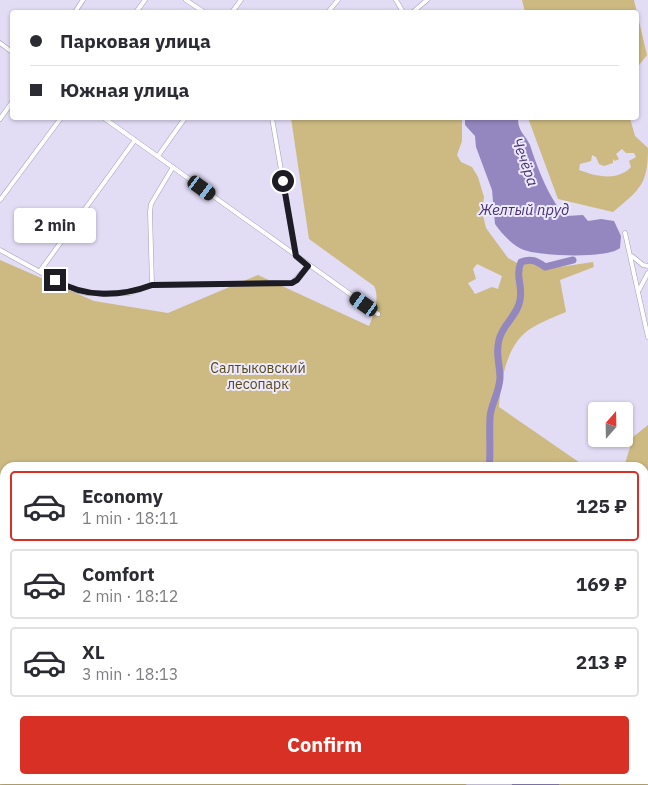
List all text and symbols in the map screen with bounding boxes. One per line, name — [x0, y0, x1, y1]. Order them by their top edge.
text: Парковая улица — [60, 29, 211, 53]
text: Южная улица — [60, 78, 189, 102]
water label: Чечёра — [508, 135, 543, 189]
route start — [272, 170, 294, 192]
car — [185, 173, 218, 203]
water label: Желтый пруд — [478, 200, 569, 219]
callout: 2 min — [14, 208, 96, 242]
text: 2 min — [34, 215, 76, 235]
route end — [44, 269, 66, 291]
car — [347, 289, 380, 319]
park label: Салтыковский лесопарк — [210, 359, 306, 393]
north arrow — [588, 402, 632, 448]
map controls — [588, 402, 633, 447]
icon: car — [22, 484, 67, 529]
text: Economy — [82, 484, 163, 508]
text: 125 ₽ — [576, 494, 627, 518]
text: 1 min · 18:11 — [82, 508, 178, 528]
icon: car — [22, 562, 67, 607]
text: Comfort — [82, 562, 155, 586]
text: 169 ₽ — [576, 572, 627, 596]
text: 2 min · 18:12 — [82, 586, 178, 606]
icon: car — [22, 640, 67, 685]
text: XL — [82, 640, 105, 664]
text: 213 ₽ — [576, 650, 627, 674]
text: 3 min · 18:13 — [82, 664, 178, 684]
button: Confirm — [20, 716, 629, 774]

